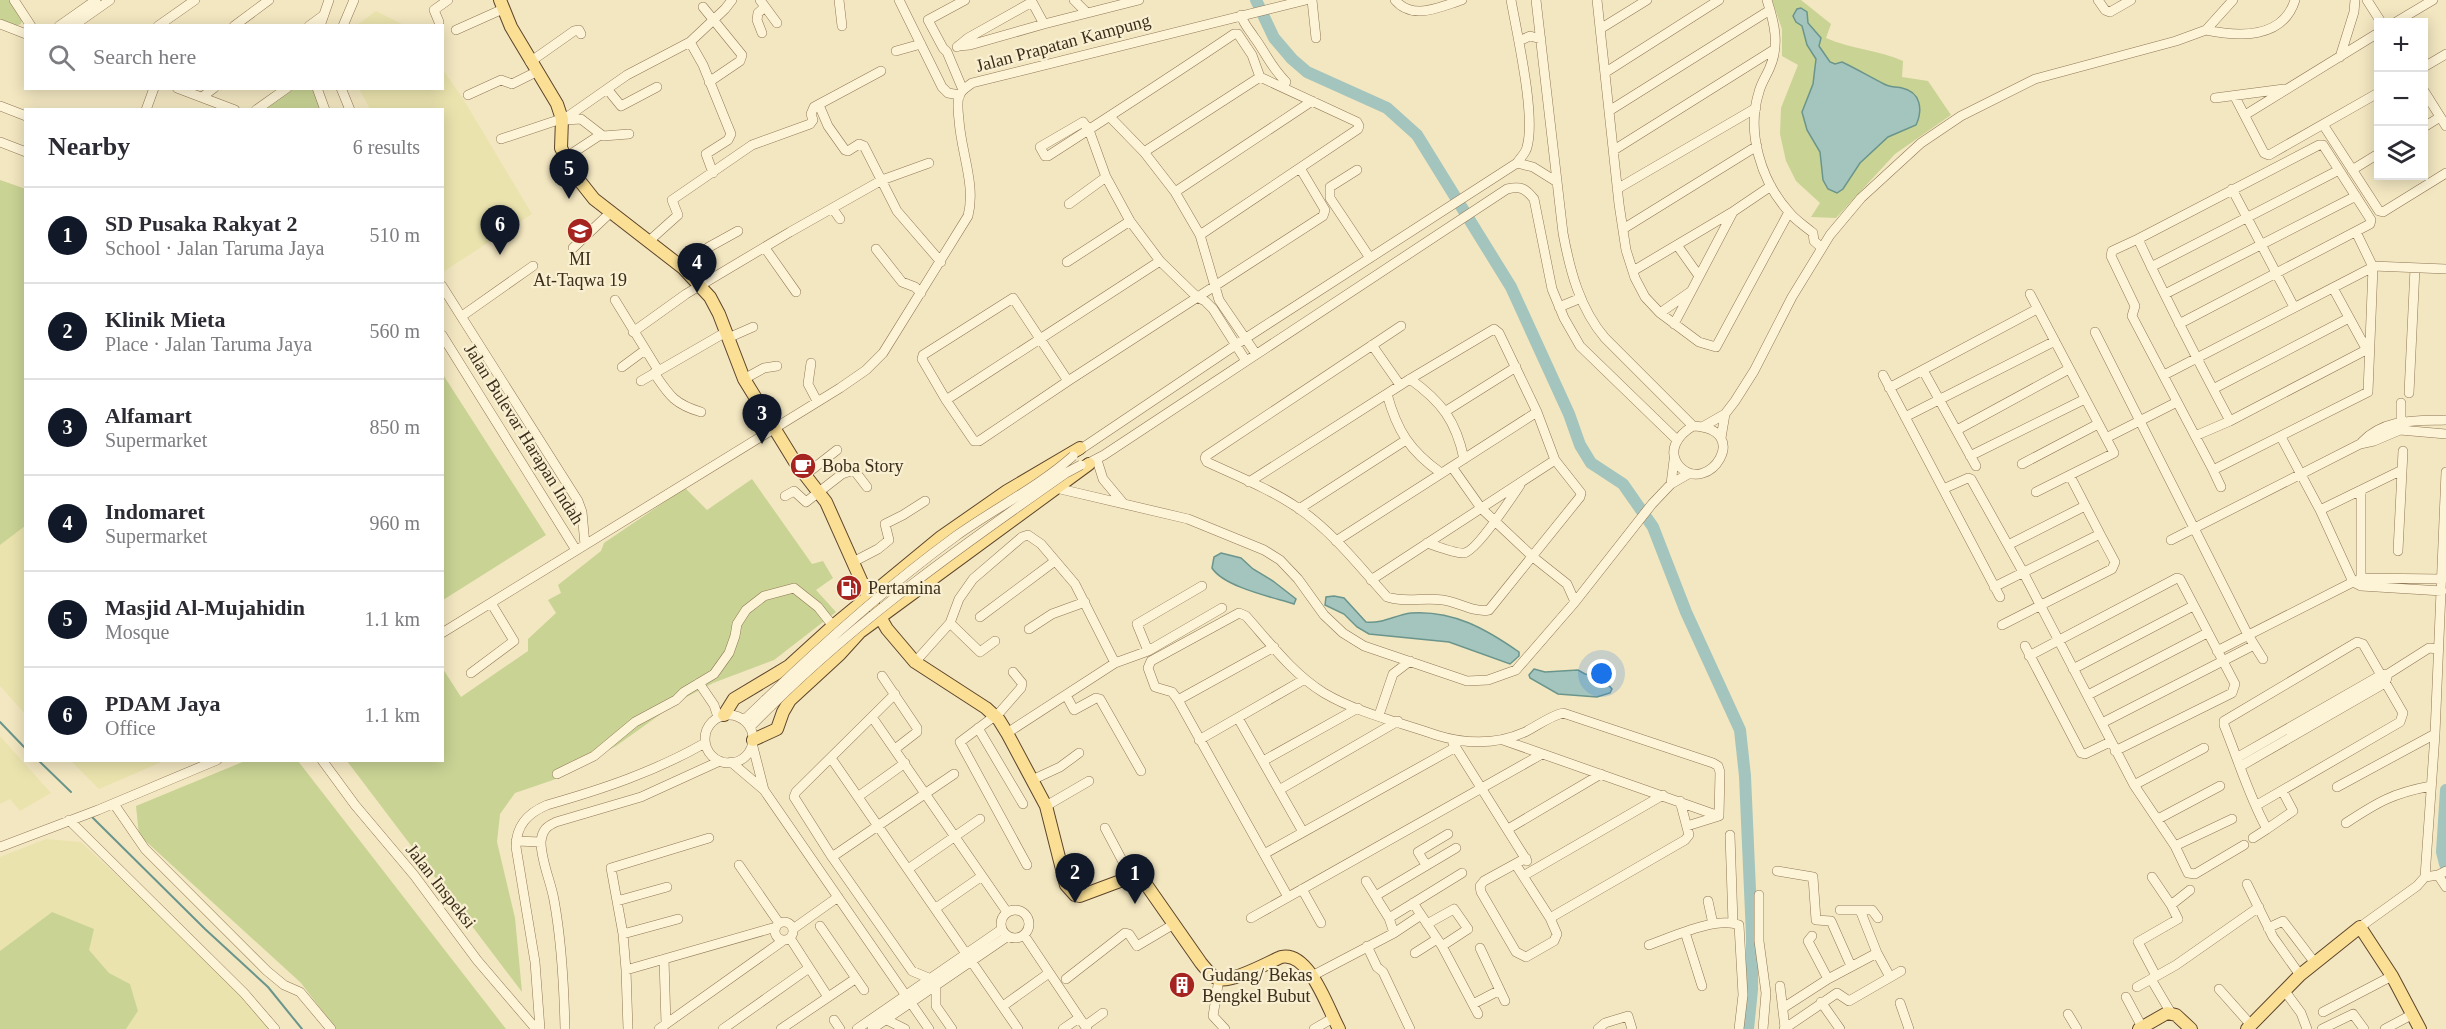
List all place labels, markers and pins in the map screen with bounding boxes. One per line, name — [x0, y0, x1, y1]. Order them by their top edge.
pin: 5 — [550, 150, 588, 199]
pin: 6 — [480, 206, 520, 255]
school or university icon: MI At-Taqwa 19 — [565, 216, 595, 246]
pin: 4 — [678, 244, 716, 293]
place label: MI At-Taqwa 19 — [533, 249, 627, 290]
pin: 3 — [742, 394, 782, 444]
cafe icon: Boba Story — [788, 451, 818, 481]
place label: Boba Story — [822, 456, 904, 476]
fuel station icon: Pertamina — [834, 573, 864, 603]
place label: Pertamina — [868, 578, 941, 598]
pin: 2 — [1056, 854, 1094, 903]
pin: 1 — [1116, 854, 1154, 904]
place label: Gudang/ Bekas Bengkel Bubut — [1202, 965, 1312, 1006]
building icon: Gudang/ Bekas Bengkel Bubut — [1167, 970, 1197, 1000]

